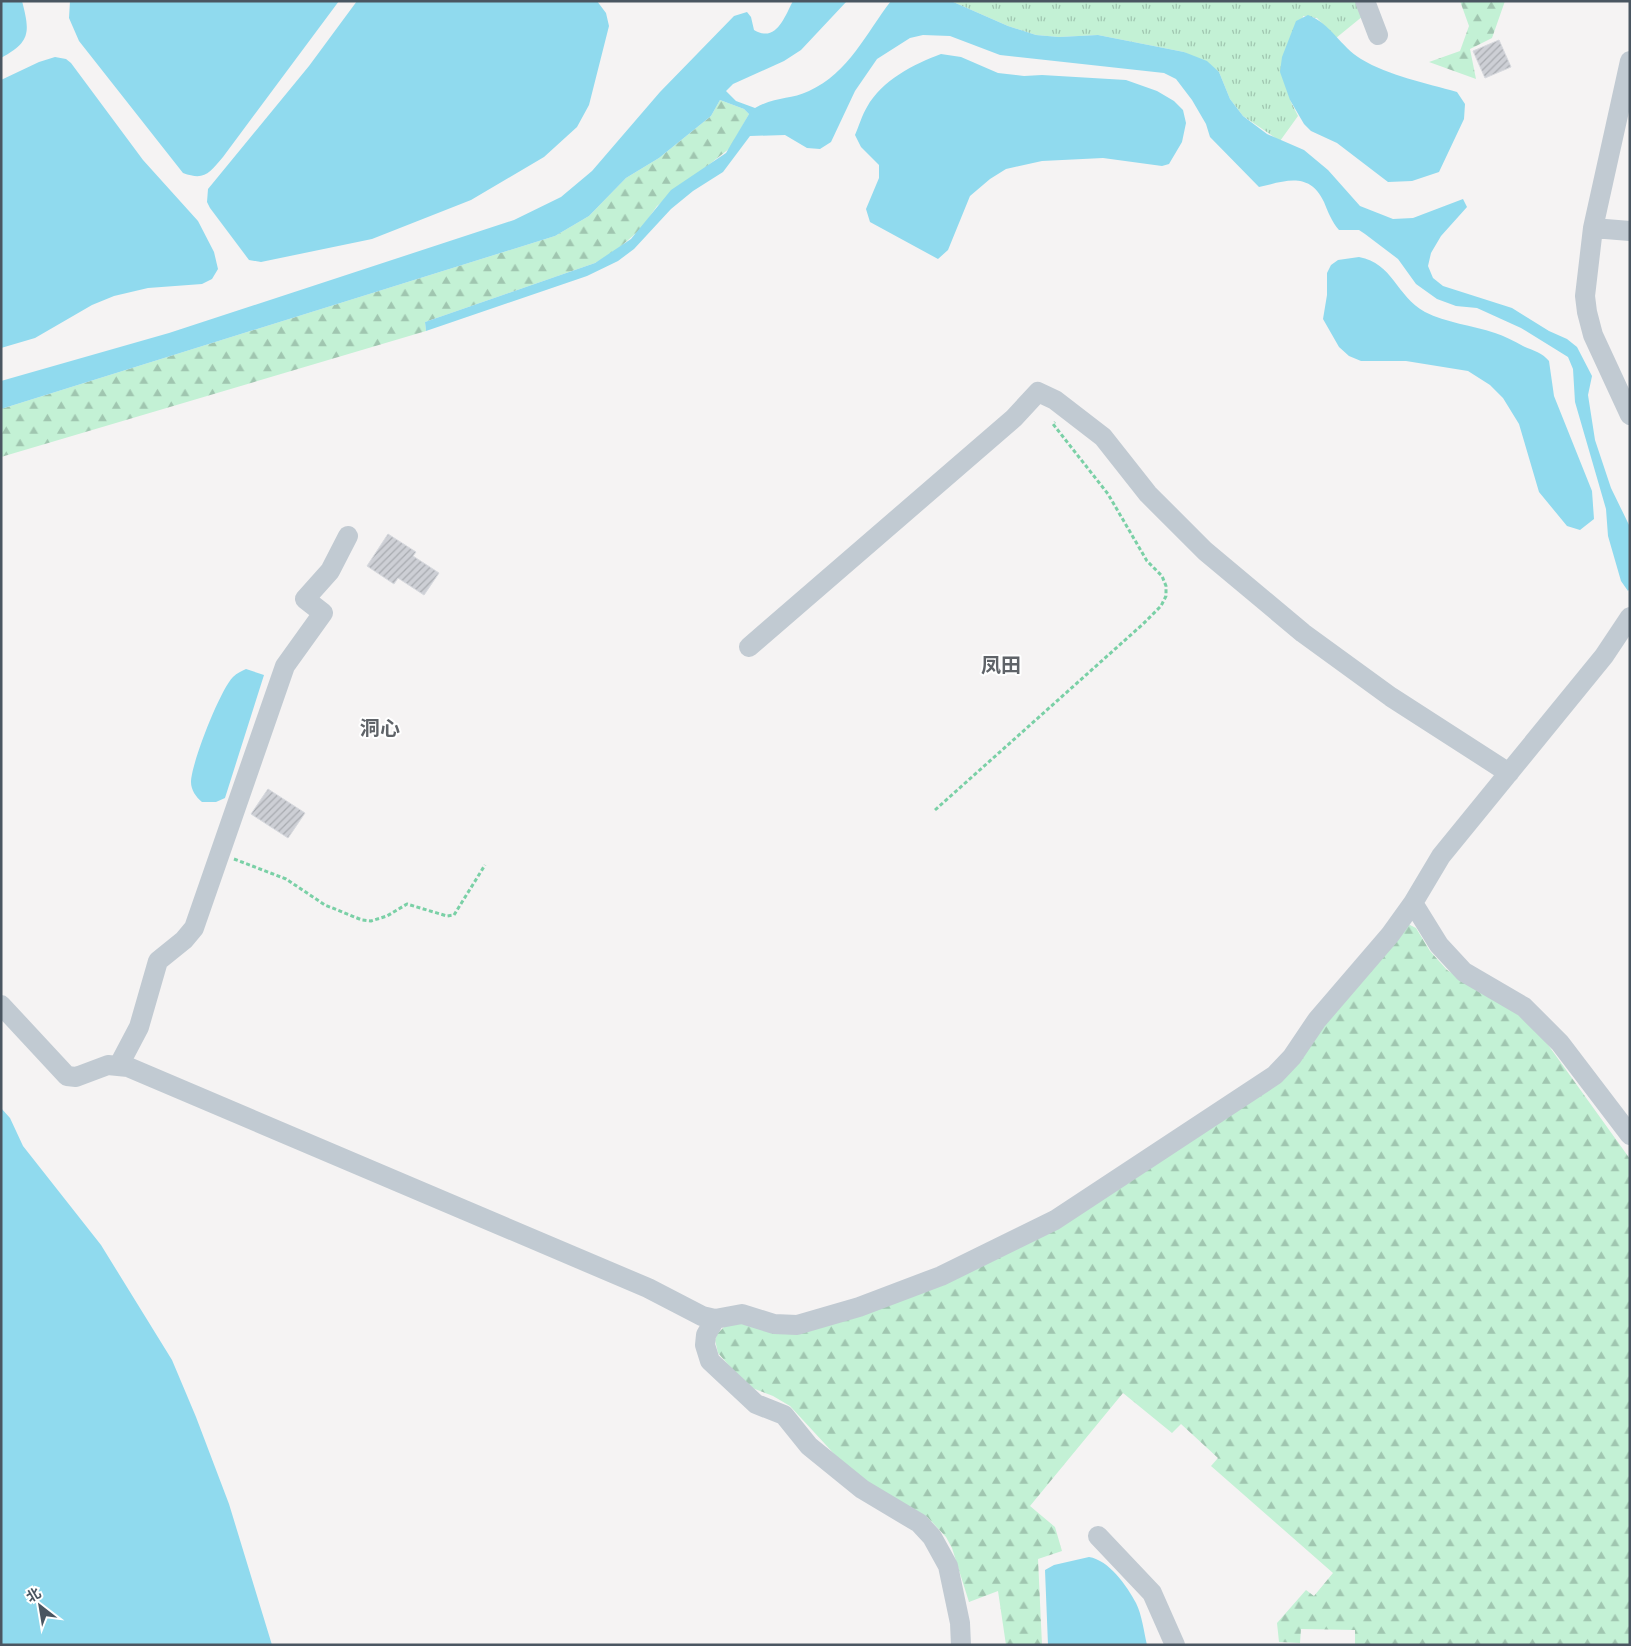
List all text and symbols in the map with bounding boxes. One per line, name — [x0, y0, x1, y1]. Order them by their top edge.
district label: 凤田 — [981, 652, 1021, 678]
district label: 洞心 — [360, 715, 400, 741]
north arrow — [15, 1581, 65, 1631]
text: 北 — [23, 1584, 44, 1606]

